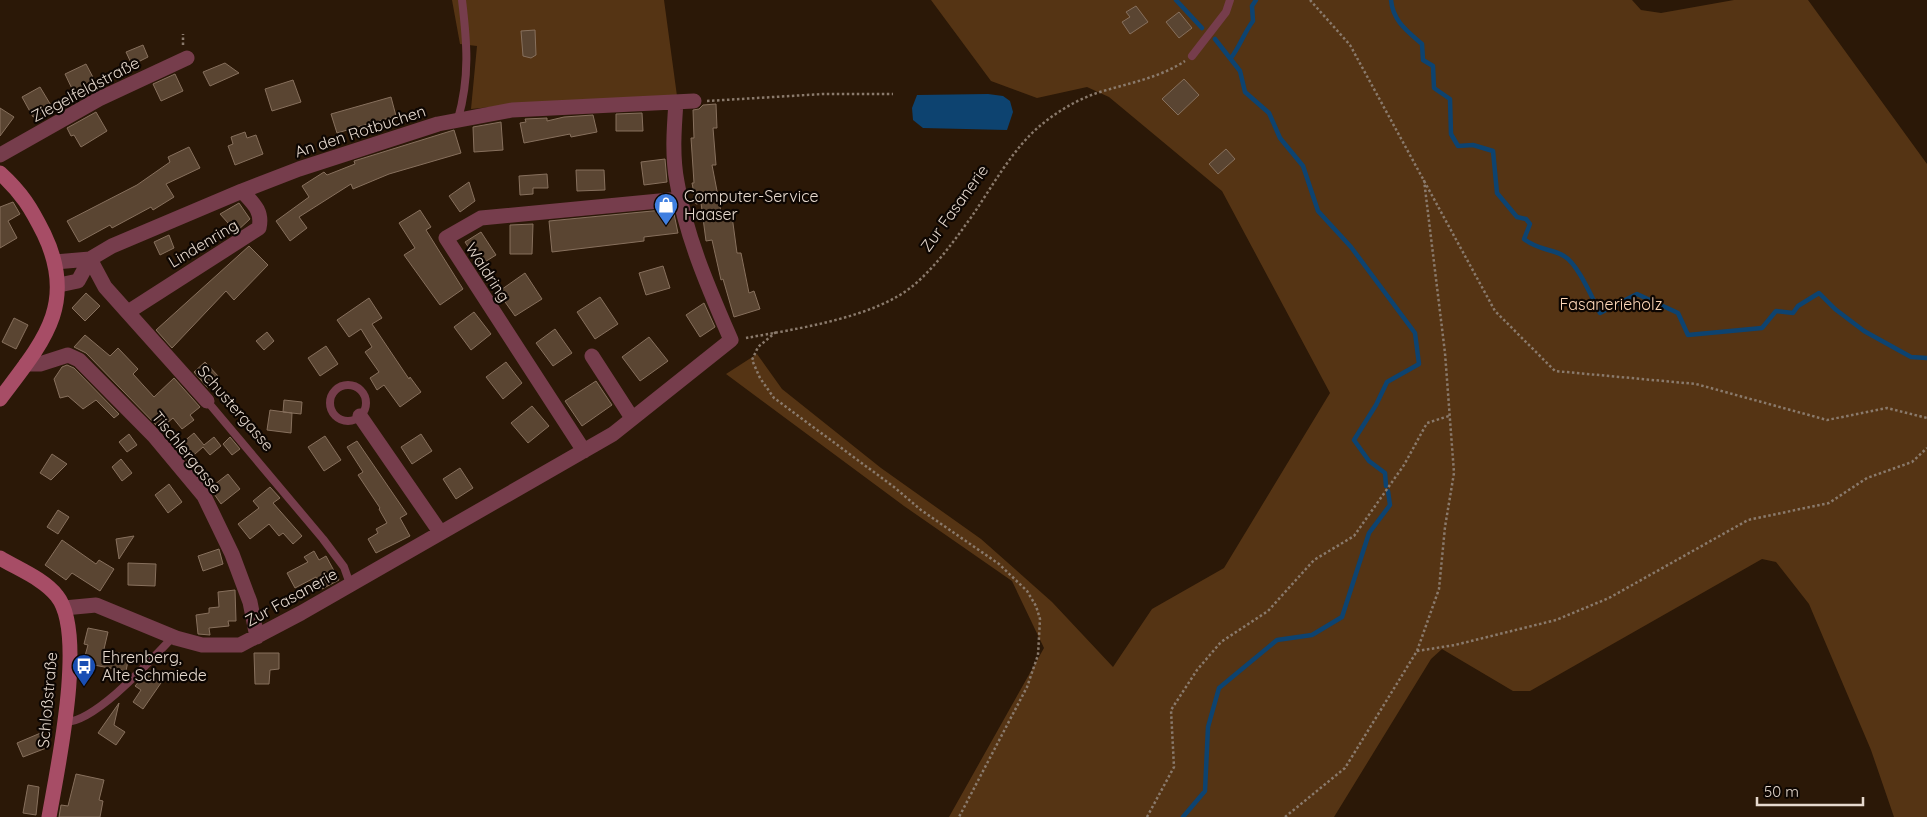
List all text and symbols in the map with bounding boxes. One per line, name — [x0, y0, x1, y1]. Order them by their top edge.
street label: Ziegelfeldstraße — [27, 52, 143, 126]
street label: An den Rotbuchen — [292, 100, 428, 162]
street label: Zur Fasanerie — [916, 161, 992, 255]
place label: Computer-Service Haaser — [684, 186, 819, 224]
shop icon: Computer-Service Haaser — [653, 192, 679, 226]
street label: Lindenring — [164, 214, 242, 272]
street label: Waldring — [461, 238, 515, 306]
park label: Fasanerieholz — [1560, 294, 1662, 314]
street label: Schustergasse — [193, 361, 279, 455]
street label: Tischlergasse — [148, 407, 226, 497]
street label: Zur Fasanerie — [241, 563, 341, 631]
place label: Ehrenberg, Alte Schmiede — [102, 647, 207, 685]
street label: Schloßstraße — [33, 651, 61, 749]
bus stop icon: Ehrenberg, Alte Schmiede — [71, 653, 97, 687]
scale bar — [1757, 774, 1863, 806]
text: 50 m — [1764, 782, 1799, 801]

